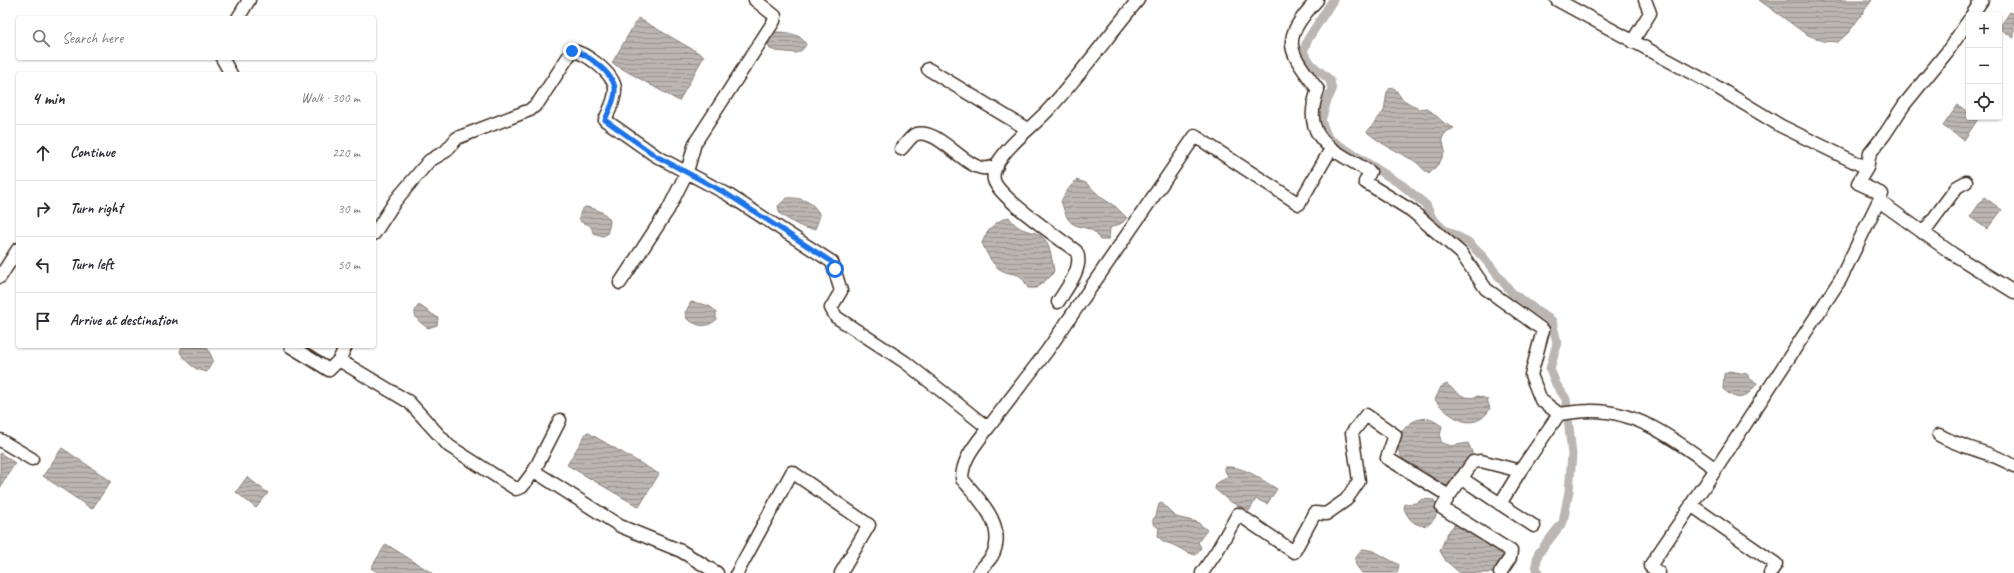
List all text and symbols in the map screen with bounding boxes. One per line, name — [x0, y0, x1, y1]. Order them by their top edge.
map controls — [1966, 12, 2002, 120]
button: + — [1966, 12, 2002, 48]
search box — [16, 16, 376, 60]
icon: search — [30, 27, 52, 49]
text: Search here — [62, 29, 123, 48]
route end — [563, 42, 581, 60]
button: − — [1966, 48, 2002, 84]
button: locate — [1966, 84, 2002, 120]
text: 4 min — [32, 88, 65, 109]
text: Walk · 300 m — [301, 90, 360, 106]
icon: ahead — [32, 142, 54, 164]
text: Continue — [70, 143, 115, 162]
text: 220 m — [332, 145, 360, 161]
icon: right — [32, 198, 54, 220]
text: Turn right — [70, 199, 123, 218]
text: 30 m — [338, 201, 360, 217]
icon: left — [32, 254, 54, 276]
text: Turn left — [70, 255, 113, 274]
text: 50 m — [338, 257, 360, 273]
route start — [826, 260, 844, 278]
icon: arrive — [32, 310, 54, 332]
text: Arrive at destination — [70, 311, 177, 330]

